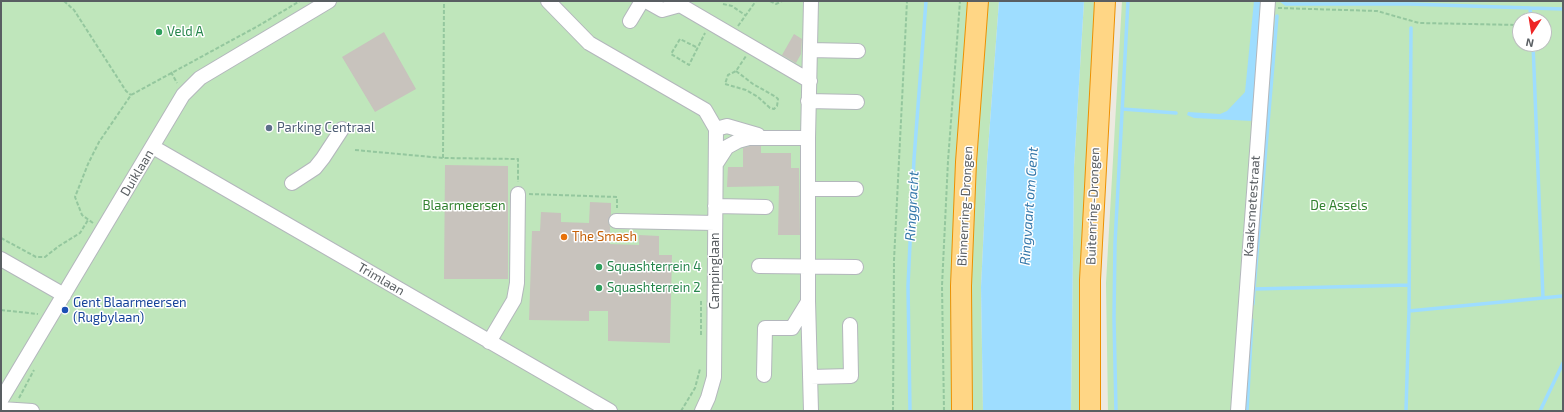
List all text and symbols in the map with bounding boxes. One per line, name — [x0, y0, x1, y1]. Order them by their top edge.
north arrow — [1512, 12, 1552, 52]
place label: Veld A — [167, 24, 204, 40]
marker: Veld A — [154, 27, 164, 37]
text: N — [1524, 36, 1535, 50]
place label: Parking Centraal — [277, 120, 375, 136]
marker: Parking Centraal — [264, 123, 274, 133]
street label: Binnenring-Drongen — [954, 145, 976, 267]
water label: Ringvaart om Gent — [1016, 146, 1042, 266]
street label: Duiklaan — [117, 147, 157, 199]
street label: Buitenring-Drongen — [1083, 147, 1103, 265]
street label: Kaaksmetestraat — [1241, 155, 1263, 257]
water label: Ringgracht — [902, 171, 922, 241]
park label: Blaarmeersen — [422, 198, 506, 214]
park label: De Assels — [1310, 198, 1368, 214]
place label: The Smash — [572, 229, 637, 245]
marker: The Smash — [559, 232, 569, 242]
street label: Campinglaan — [707, 232, 723, 310]
street label: Trimlaan — [355, 259, 407, 299]
place label: Squashterrein 4 — [607, 259, 701, 275]
marker: Squashterrein 4 — [594, 262, 604, 272]
place label: Squashterrein 2 — [607, 280, 701, 296]
marker: Squashterrein 2 — [594, 283, 604, 293]
place label: Gent Blaarmeersen (Rugbylaan) — [73, 295, 187, 326]
marker: Gent Blaarmeersen (Rugbylaan) — [60, 305, 70, 315]

